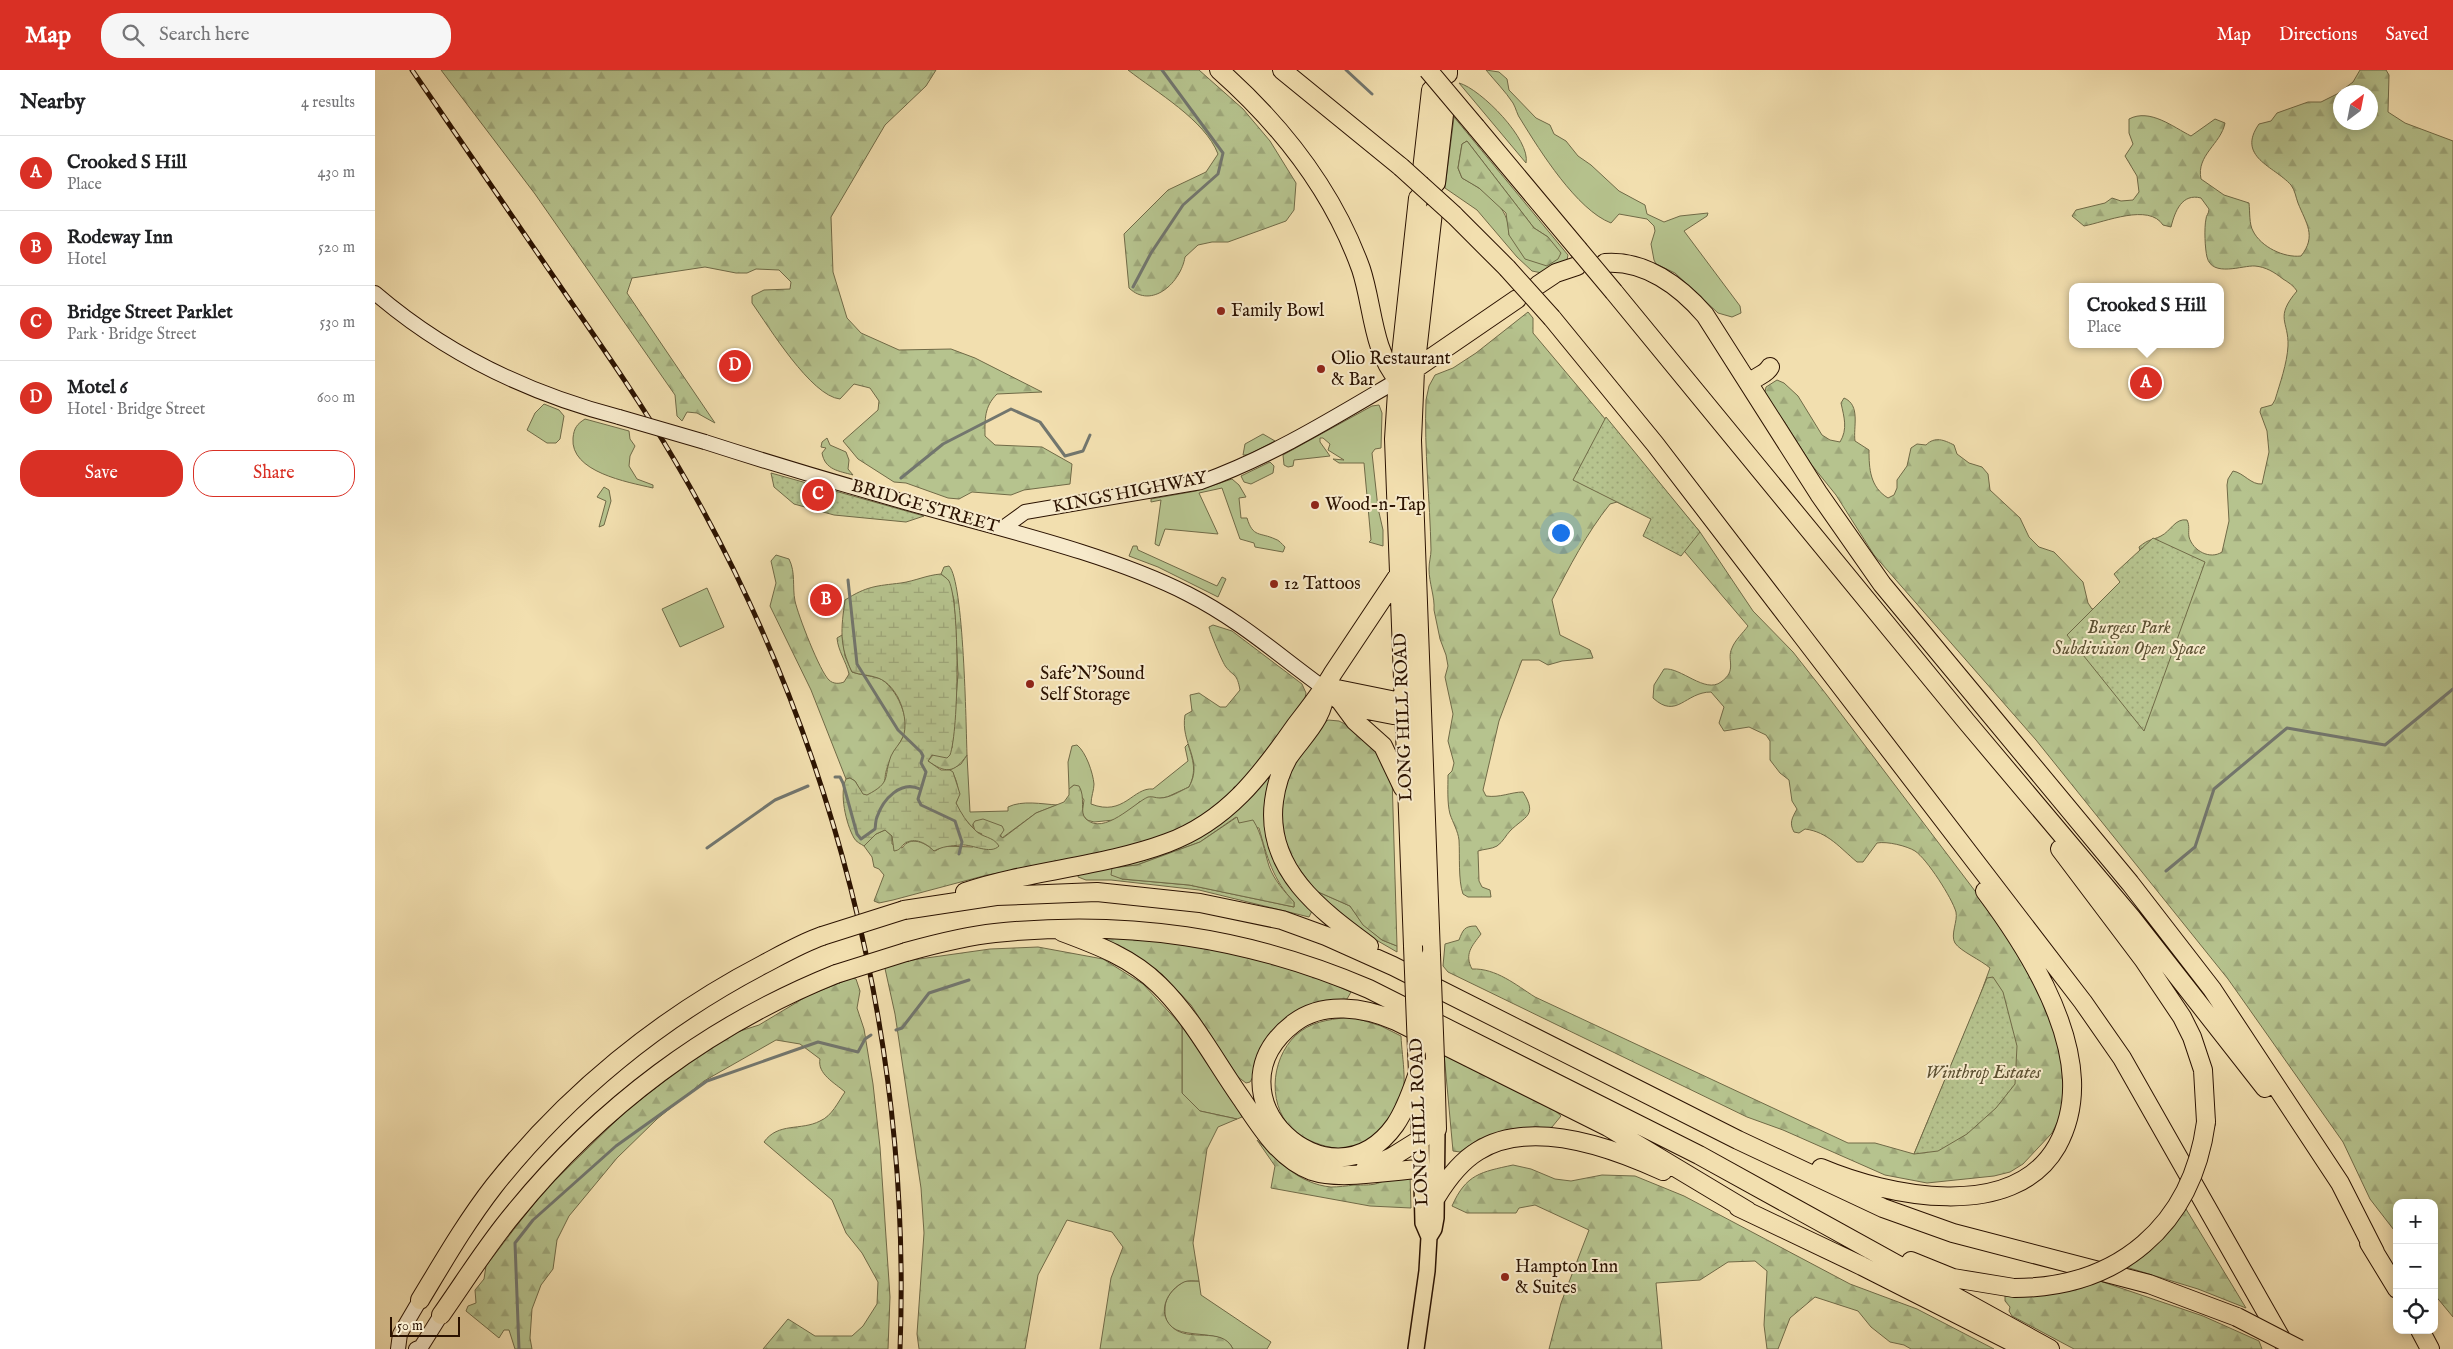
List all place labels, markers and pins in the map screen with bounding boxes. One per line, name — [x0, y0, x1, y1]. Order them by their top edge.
place label: Family Bowl — [1231, 300, 1324, 323]
marker: Family Bowl — [1215, 305, 1227, 317]
pin: D — [719, 347, 751, 385]
place label: Olio Restaurant & Bar — [1331, 348, 1451, 392]
marker: Olio Restaurant & Bar — [1315, 363, 1327, 375]
pin: A — [2130, 364, 2162, 402]
pin: C — [802, 476, 834, 514]
place label: Wood-n-Tap — [1325, 494, 1426, 517]
marker: Wood-n-Tap — [1309, 499, 1321, 511]
place label: 12 Tattoos — [1284, 573, 1361, 596]
marker: 12 Tattoos — [1268, 578, 1280, 590]
pin: B — [810, 581, 842, 619]
place label: Safe'N'Sound Self Storage — [1040, 663, 1145, 707]
marker: Safe'N'Sound Self Storage — [1024, 678, 1036, 690]
place label: Hampton Inn & Suites — [1515, 1256, 1619, 1300]
marker: Hampton Inn & Suites — [1499, 1271, 1511, 1283]

